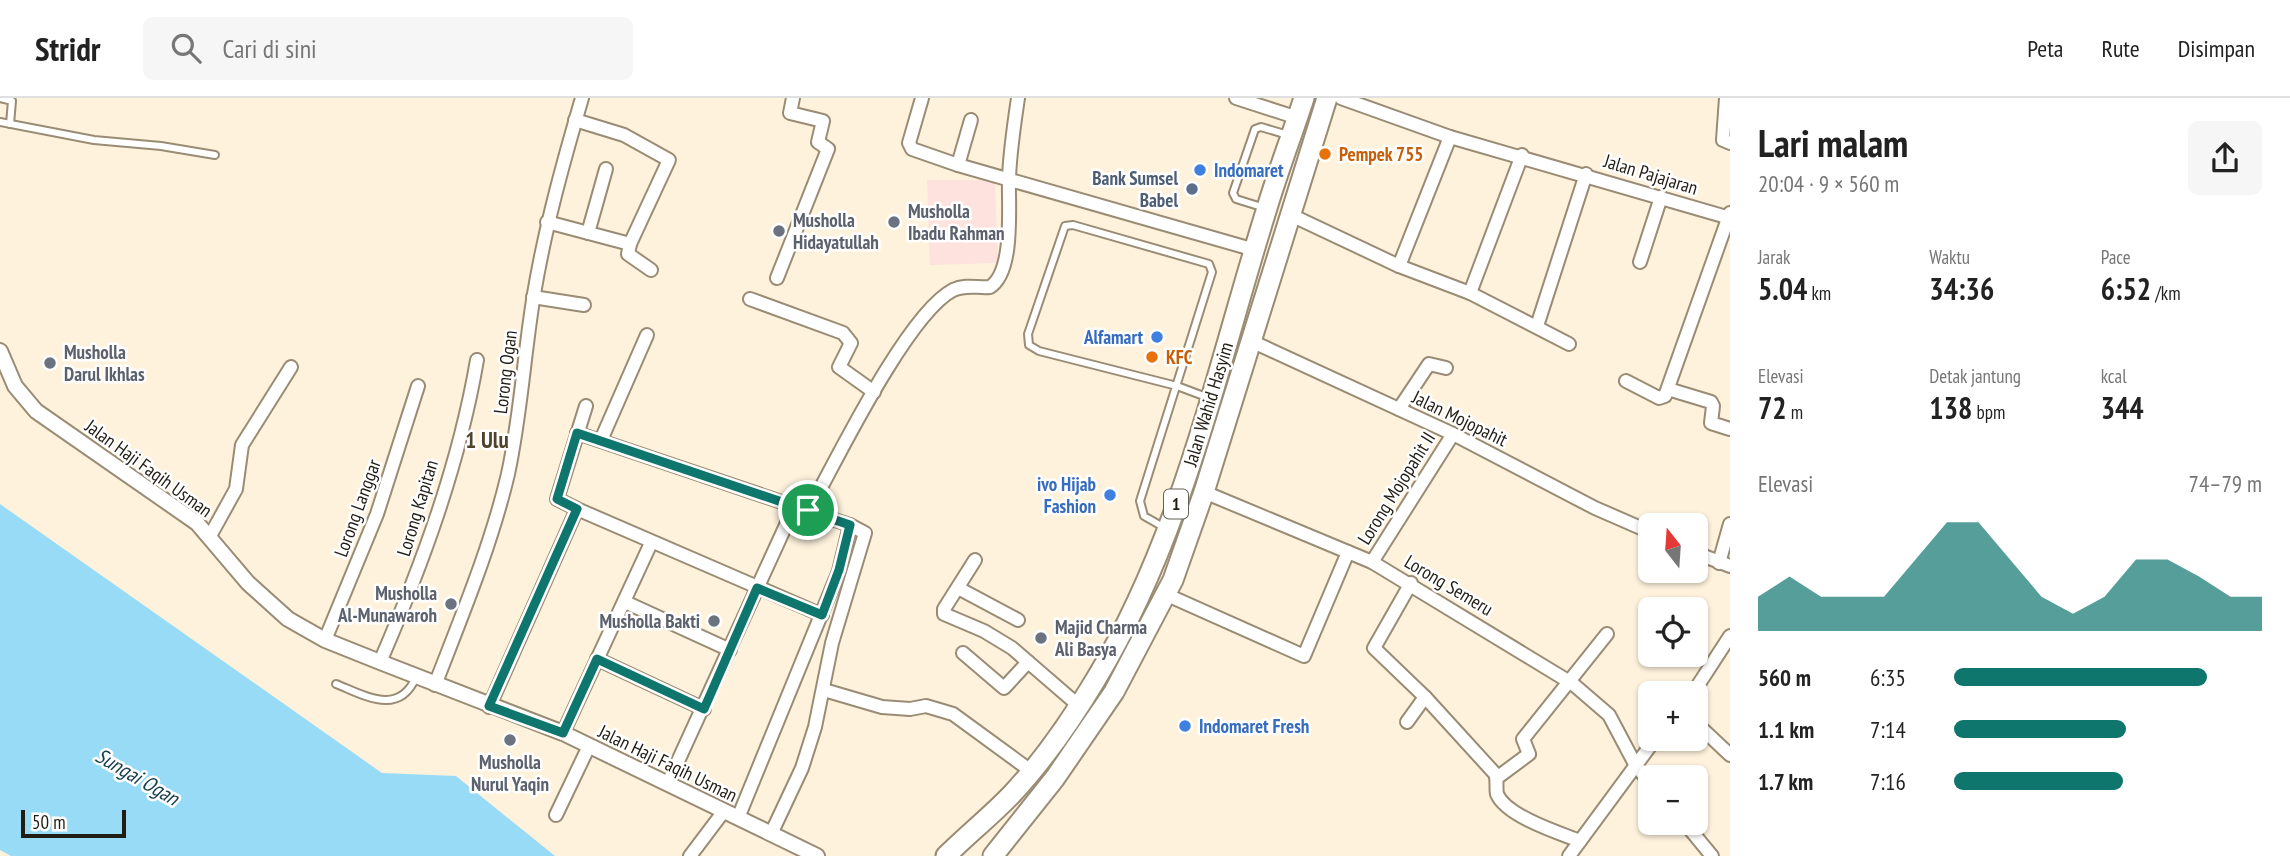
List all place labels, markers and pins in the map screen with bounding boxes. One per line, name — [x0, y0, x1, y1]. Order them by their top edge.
place label: Pempek 755 — [1339, 142, 1423, 166]
marker: Pempek 755 — [1317, 146, 1333, 162]
place label: Indomaret — [1214, 158, 1284, 182]
marker: Indomaret — [1192, 162, 1208, 178]
place label: Bank Sumsel Babel — [1092, 166, 1178, 212]
marker: Bank Sumsel Babel — [1184, 181, 1200, 197]
place label: Musholla Ibadu Rahman — [908, 199, 1005, 245]
place label: Musholla Hidayatullah — [793, 208, 879, 254]
marker: Musholla Ibadu Rahman — [886, 214, 902, 230]
marker: Musholla Hidayatullah — [771, 223, 787, 239]
place label: Alfamart — [1083, 325, 1143, 349]
marker: Alfamart — [1149, 329, 1165, 345]
place label: Musholla Darul Ikhlas — [64, 340, 145, 386]
place label: KFC — [1166, 345, 1193, 369]
marker: KFC — [1144, 349, 1160, 365]
marker: Musholla Darul Ikhlas — [42, 355, 58, 371]
place label: ivo Hijab Fashion — [1037, 472, 1096, 518]
pin — [778, 480, 838, 540]
marker: ivo Hijab Fashion — [1102, 487, 1118, 503]
place label: Musholla Al-Munawaroh — [337, 581, 437, 627]
marker: Musholla Al-Munawaroh — [443, 596, 459, 612]
place label: Musholla Bakti — [600, 609, 700, 633]
marker: Musholla Bakti — [706, 613, 722, 629]
place label: Majid Charma Ali Basya — [1054, 615, 1147, 661]
marker: Majid Charma Ali Basya — [1033, 630, 1049, 646]
place label: Indomaret Fresh — [1199, 714, 1309, 738]
marker: Indomaret Fresh — [1177, 718, 1193, 734]
marker: Musholla Nurul Yaqin — [502, 732, 518, 748]
place label: Musholla Nurul Yaqin — [471, 750, 549, 796]

